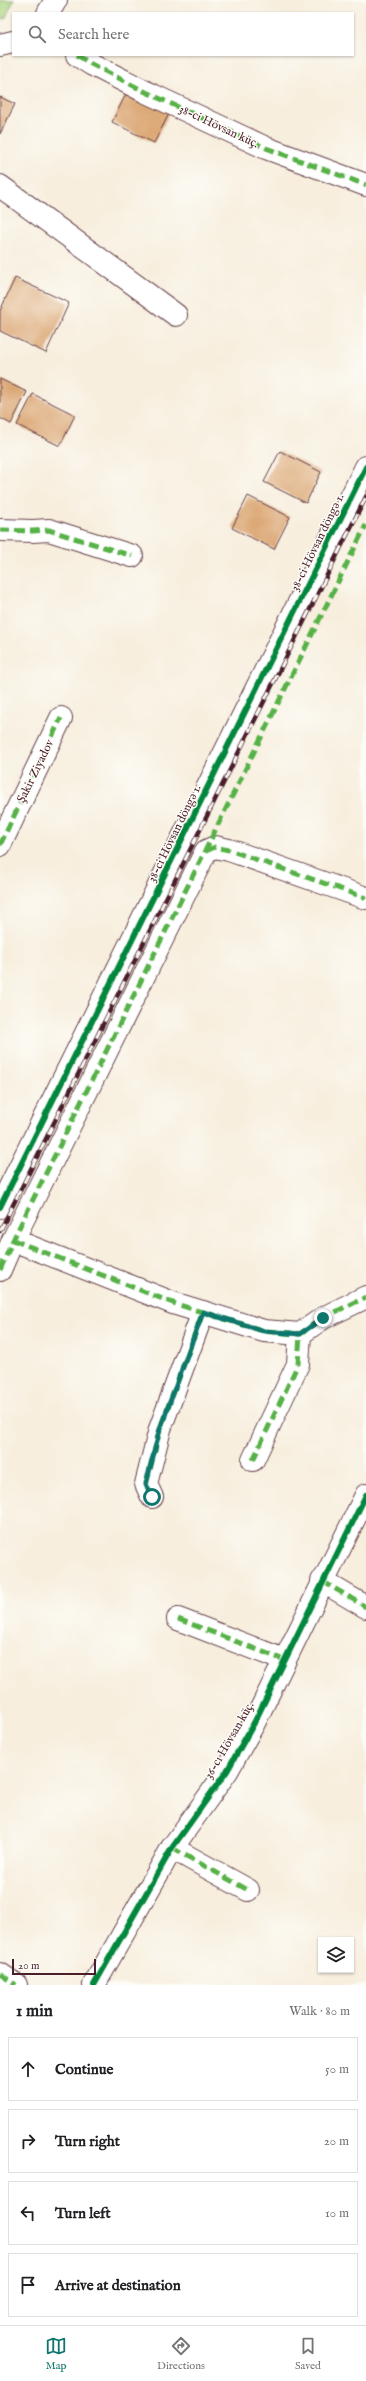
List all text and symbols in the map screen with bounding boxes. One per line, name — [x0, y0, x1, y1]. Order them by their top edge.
search box — [12, 12, 354, 56]
icon: search — [26, 23, 48, 45]
text: Search here — [58, 25, 129, 44]
street label: 38-ci Hövsan küç. — [176, 101, 261, 151]
street label: 38-ci Hövsan döngə 1. — [287, 491, 348, 593]
street label: Şakir Ziyadov — [14, 736, 58, 805]
street label: 38-ci Hövsan döngə 1. — [144, 782, 205, 884]
route end — [314, 1309, 332, 1327]
route start — [143, 1488, 161, 1506]
street label: 36-cı Hövsan küç. — [201, 1699, 258, 1782]
map controls — [318, 1937, 354, 1973]
button: layers — [318, 1937, 354, 1973]
scale bar — [12, 1957, 96, 1976]
text: 20 m — [18, 1959, 39, 1973]
text: 1 min — [16, 2001, 53, 2022]
text: Walk · 80 m — [289, 2003, 350, 2020]
icon: ahead — [17, 2058, 39, 2080]
text: Continue — [55, 2060, 113, 2079]
text: 50 m — [325, 2061, 349, 2078]
icon: right — [17, 2130, 39, 2152]
text: Turn right — [55, 2132, 120, 2151]
text: 20 m — [324, 2133, 349, 2150]
icon: left — [17, 2202, 39, 2224]
text: Turn left — [55, 2204, 111, 2223]
text: 10 m — [325, 2205, 349, 2222]
icon: arrive — [17, 2274, 39, 2296]
text: Arrive at destination — [55, 2276, 181, 2295]
tab: Map — [45, 2335, 67, 2373]
tab: Directions — [157, 2335, 205, 2373]
tab: Saved — [295, 2335, 321, 2373]

